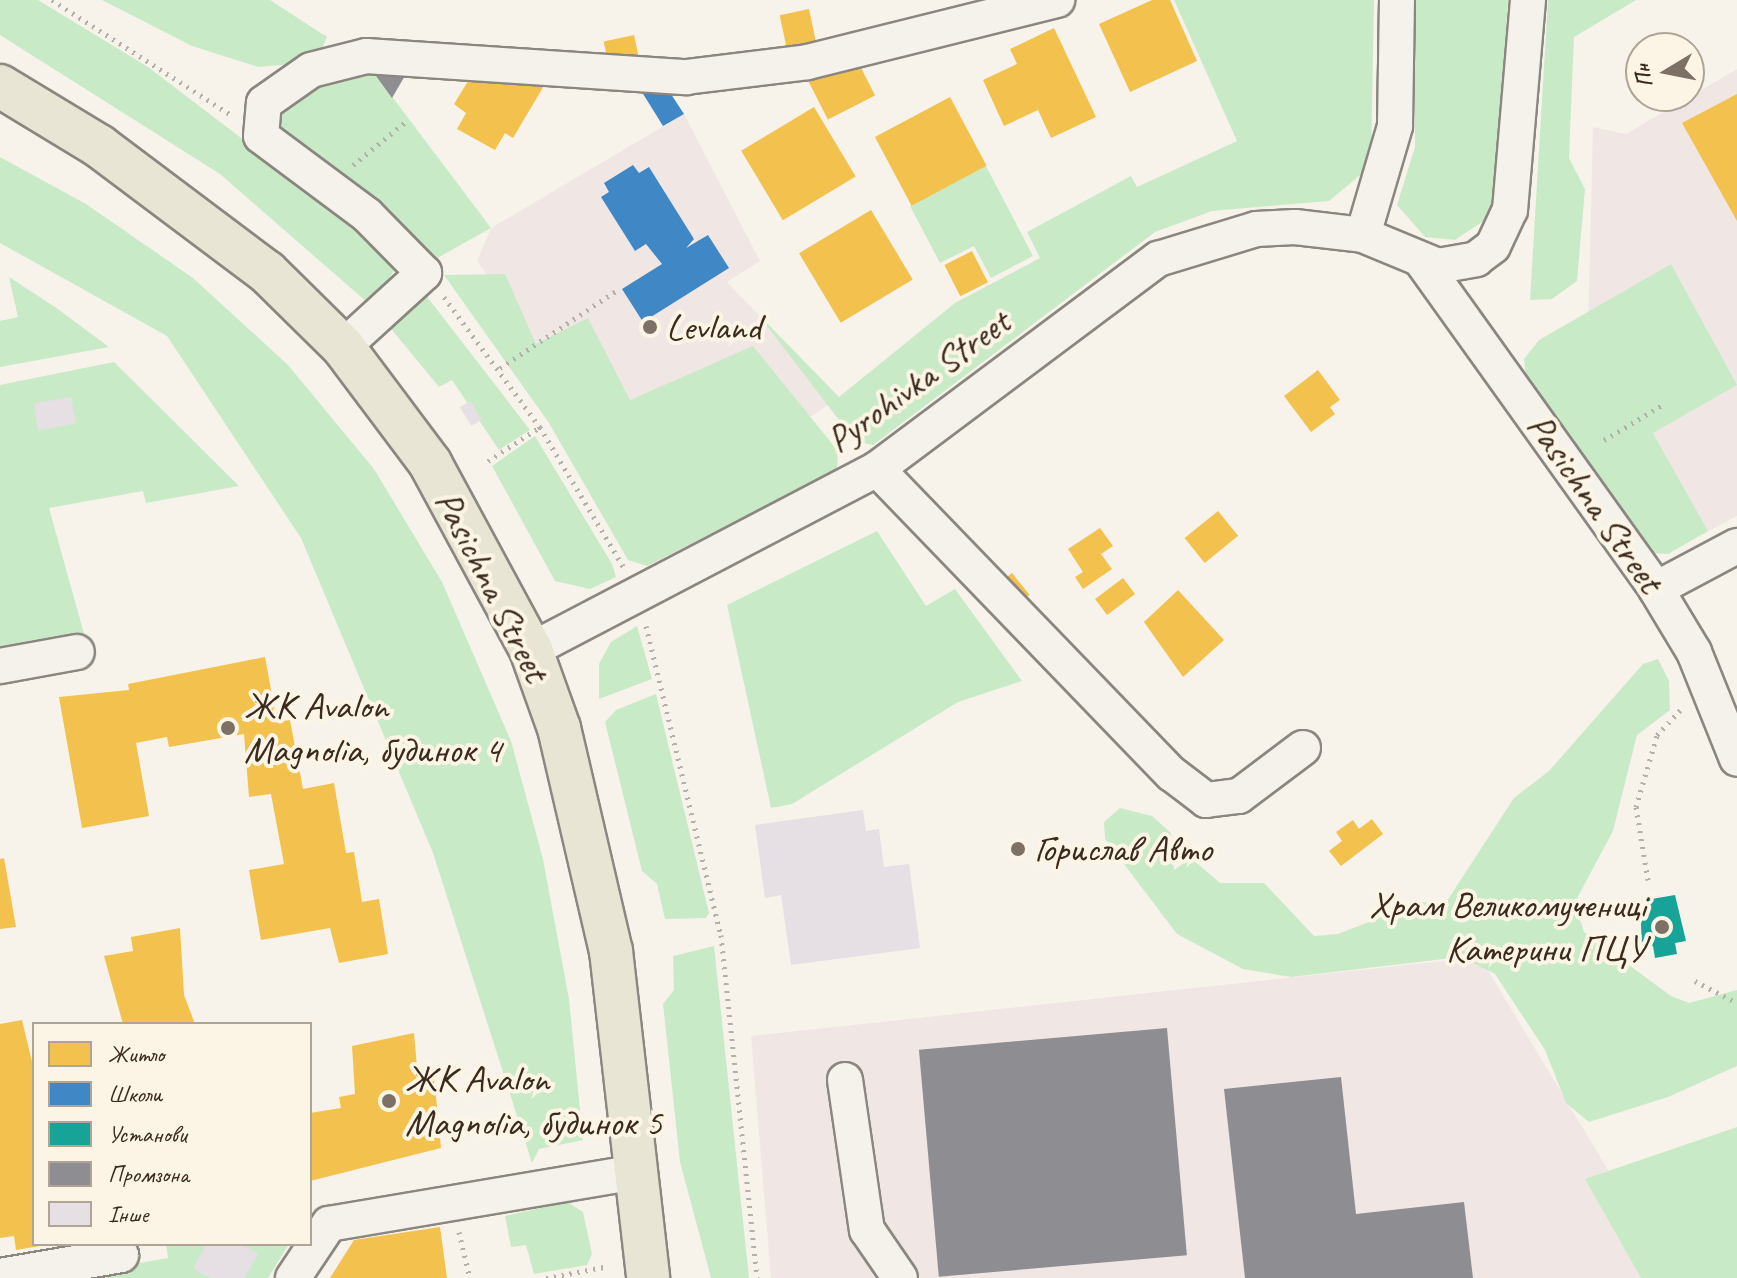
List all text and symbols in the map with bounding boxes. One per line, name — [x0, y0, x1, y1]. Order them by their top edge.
north arrow — [1625, 32, 1705, 112]
text: Пн — [1628, 62, 1659, 90]
street label: Pyrohivka Street — [817, 299, 1019, 463]
place label: Levland — [666, 304, 761, 350]
marker: Levland — [641, 318, 659, 336]
street label: Pasichna Street — [1517, 405, 1673, 601]
street label: Pasichna Street — [424, 483, 560, 689]
place label: ЖК Avalon Magnolia, будинок 4 — [244, 683, 501, 772]
marker: ЖК Avalon Magnolia, будинок 4 — [219, 719, 237, 737]
place label: Горислав Авто — [1034, 826, 1214, 872]
marker: Горислав Авто — [1009, 840, 1027, 858]
place label: Храм Великомучениці Катерини ПЦУ — [1366, 882, 1646, 972]
marker: Храм Великомучениці Катерини ПЦУ — [1653, 918, 1671, 936]
legend — [32, 1022, 312, 1246]
text: Житло — [108, 1039, 164, 1069]
place label: ЖК Avalon Magnolia, будинок 5 — [405, 1056, 662, 1146]
text: Школи — [108, 1079, 162, 1109]
marker: ЖК Avalon Magnolia, будинок 5 — [380, 1092, 398, 1110]
text: Установи — [108, 1119, 186, 1149]
text: Промзона — [108, 1159, 189, 1189]
text: Інше — [108, 1199, 148, 1229]

